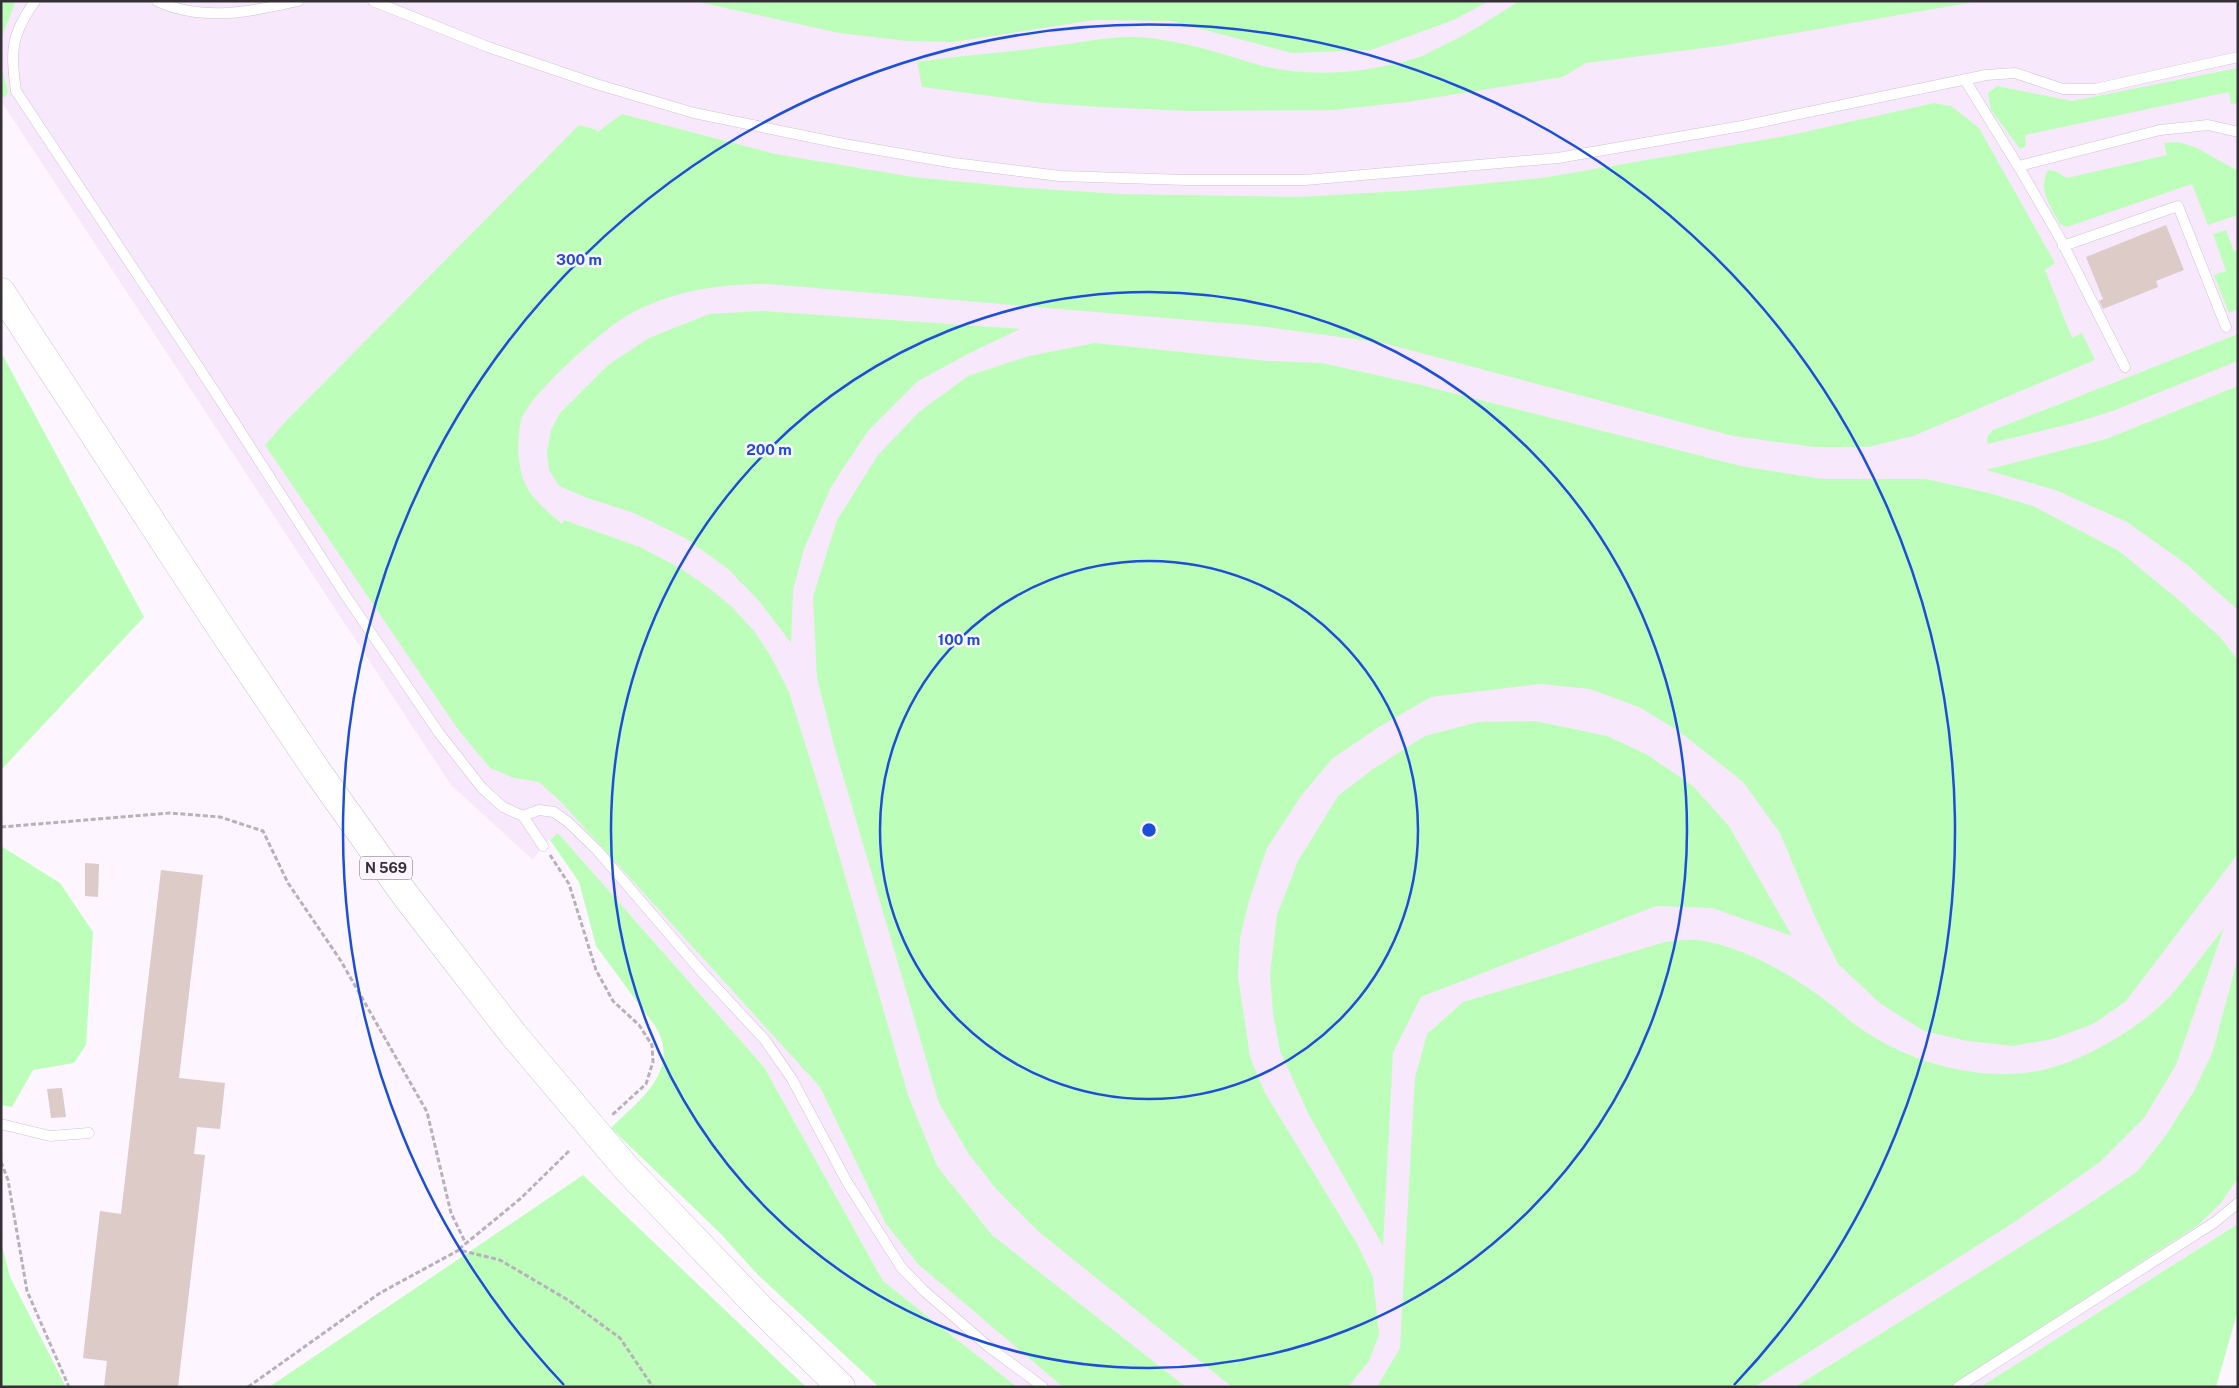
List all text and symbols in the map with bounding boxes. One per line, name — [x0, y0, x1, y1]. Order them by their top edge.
text: 300 m — [556, 251, 602, 268]
text: 200 m — [746, 441, 792, 458]
text: 100 m — [938, 631, 980, 648]
centre of rings — [1140, 821, 1158, 839]
road number: N 569 — [360, 856, 412, 880]

